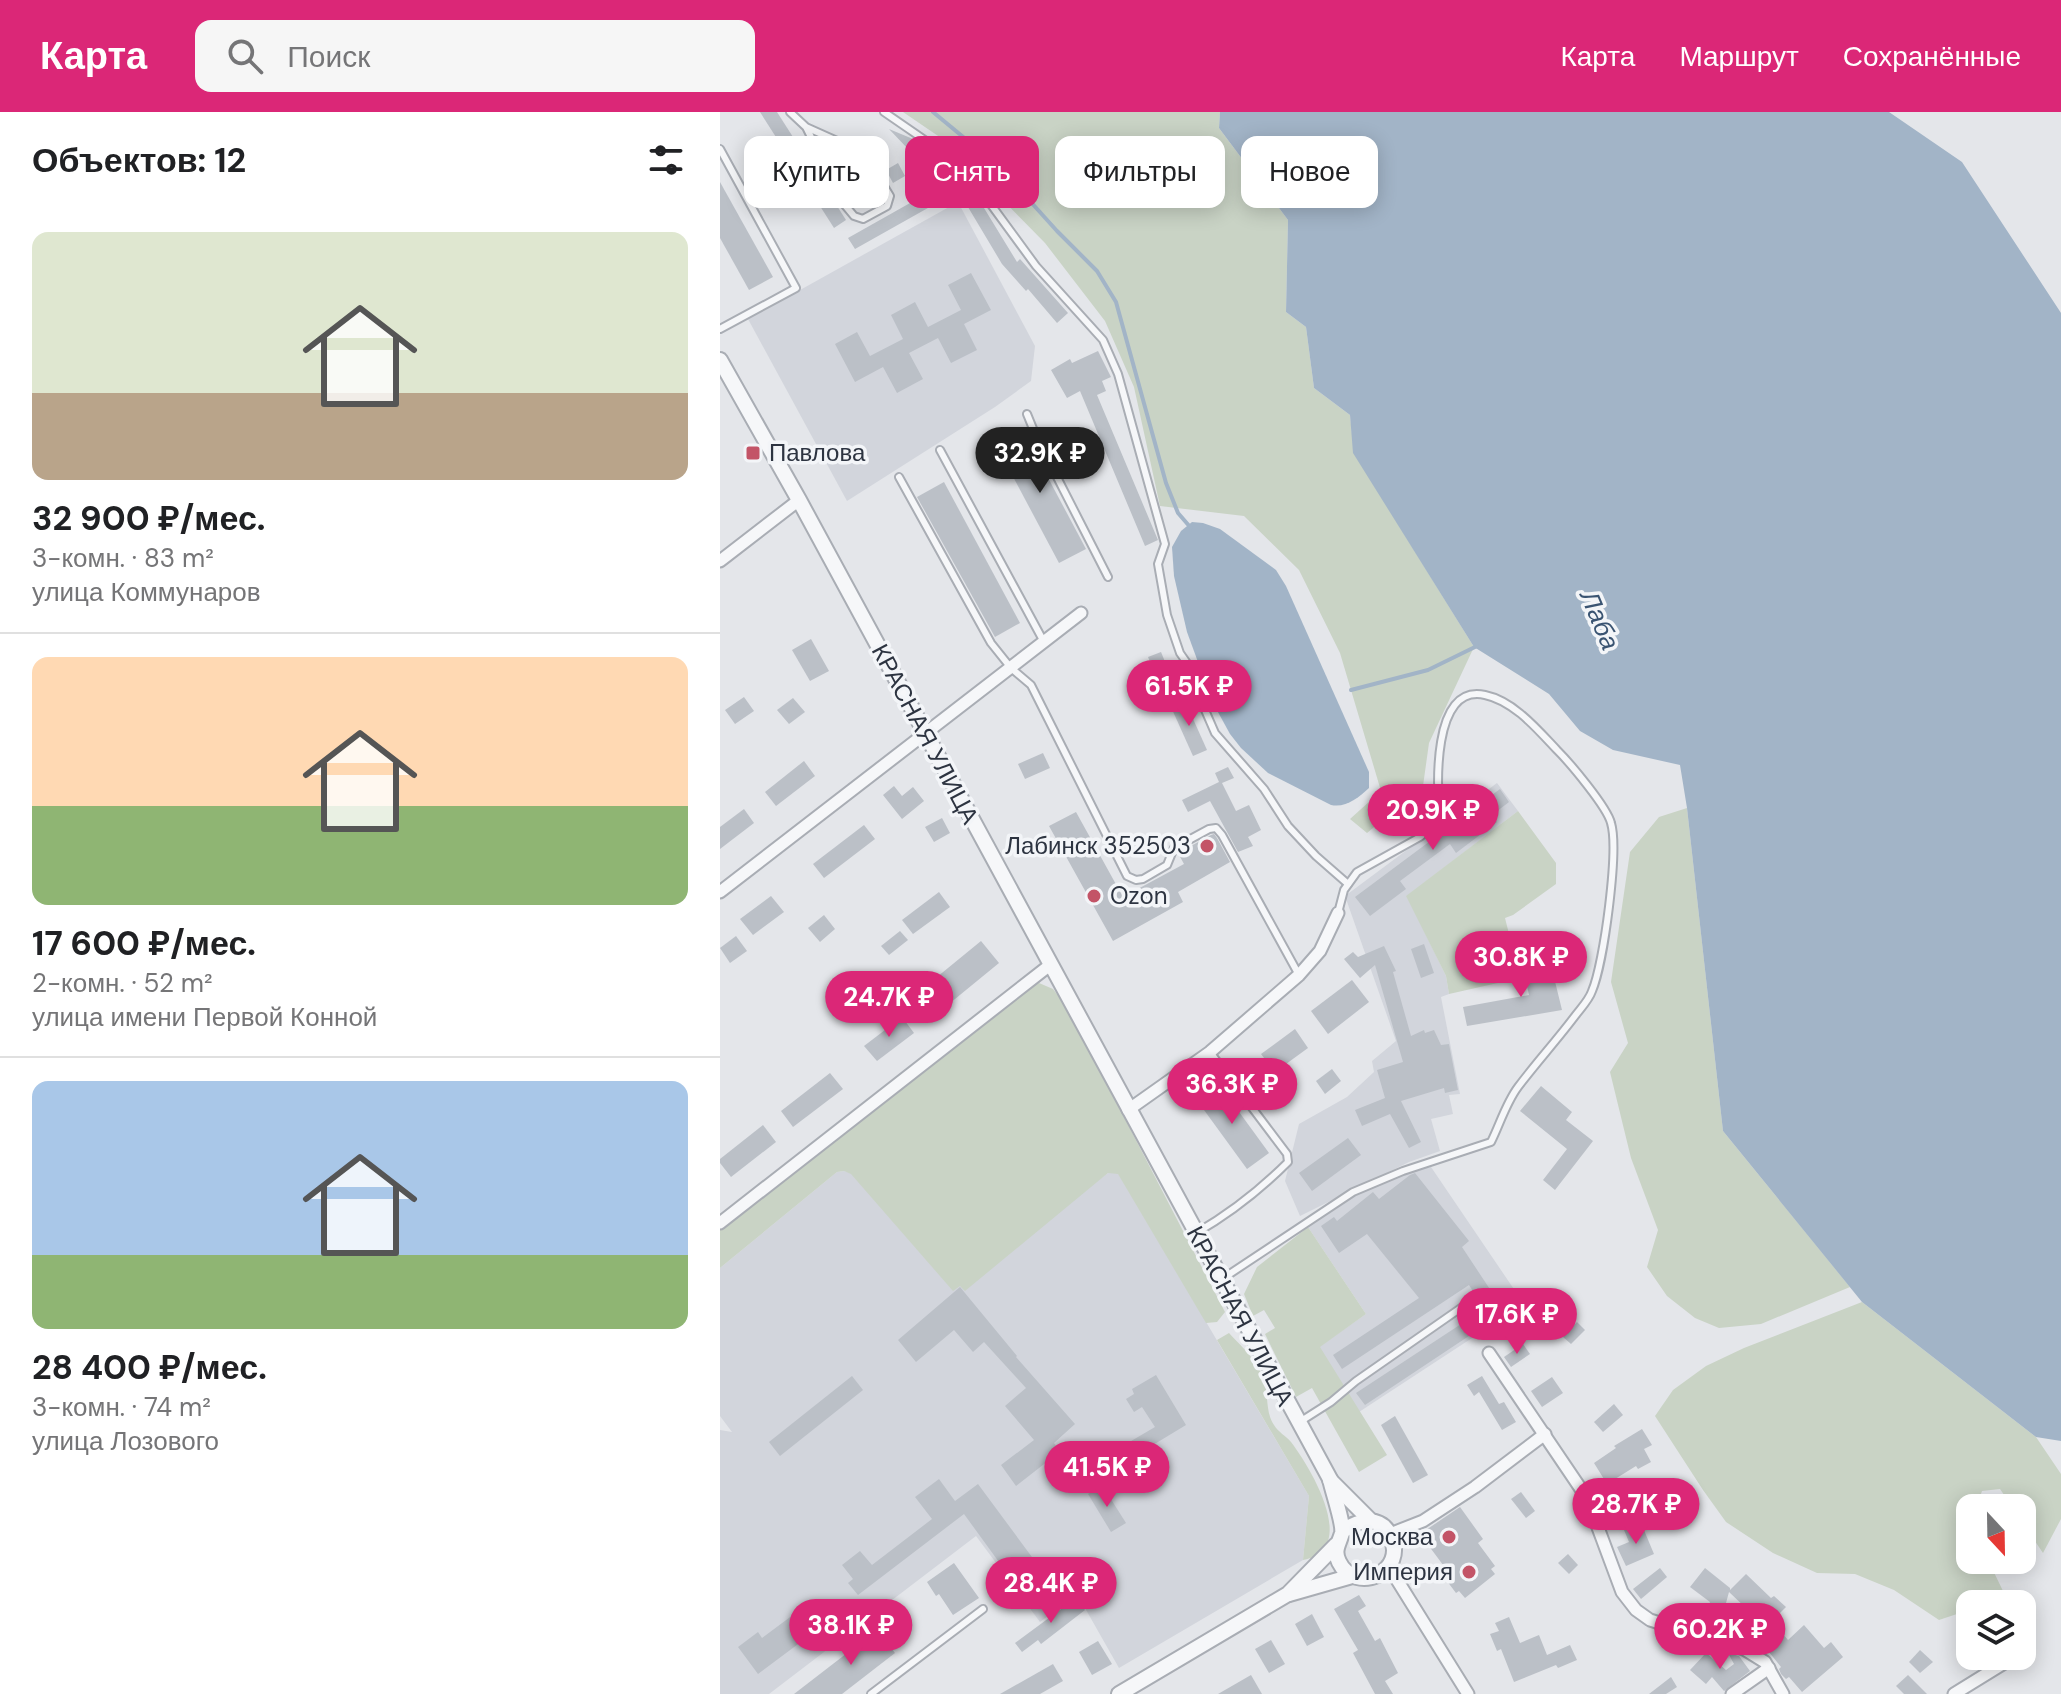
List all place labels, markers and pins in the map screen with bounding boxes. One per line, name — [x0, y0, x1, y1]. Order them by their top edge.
pin: 32.9K ₽ — [966, 427, 1114, 495]
place label: Павлова — [769, 437, 866, 468]
marker: Павлова — [744, 444, 762, 462]
pin: 61.5K ₽ — [1115, 660, 1263, 728]
pin: 20.9K ₽ — [1359, 784, 1507, 852]
place label: Лабинск 352503 — [1005, 830, 1191, 861]
marker: Лабинск 352503 — [1198, 837, 1216, 855]
place label: Ozon — [1110, 880, 1168, 911]
marker: Ozon — [1085, 887, 1103, 905]
pin: 30.8K ₽ — [1447, 931, 1595, 999]
pin: 24.7K ₽ — [815, 971, 963, 1039]
pin: 36.3K ₽ — [1158, 1058, 1306, 1126]
pin: 17.6K ₽ — [1443, 1288, 1591, 1356]
pin: 41.5K ₽ — [1033, 1441, 1181, 1509]
pin: 28.7K ₽ — [1562, 1478, 1710, 1546]
place label: Москва — [1351, 1521, 1434, 1552]
marker: Москва — [1440, 1528, 1458, 1546]
place label: Империя — [1353, 1556, 1453, 1587]
pin: 28.4K ₽ — [977, 1557, 1125, 1625]
marker: Империя — [1460, 1563, 1478, 1581]
pin: 38.1K ₽ — [777, 1599, 925, 1667]
pin: 60.2K ₽ — [1646, 1603, 1794, 1671]

